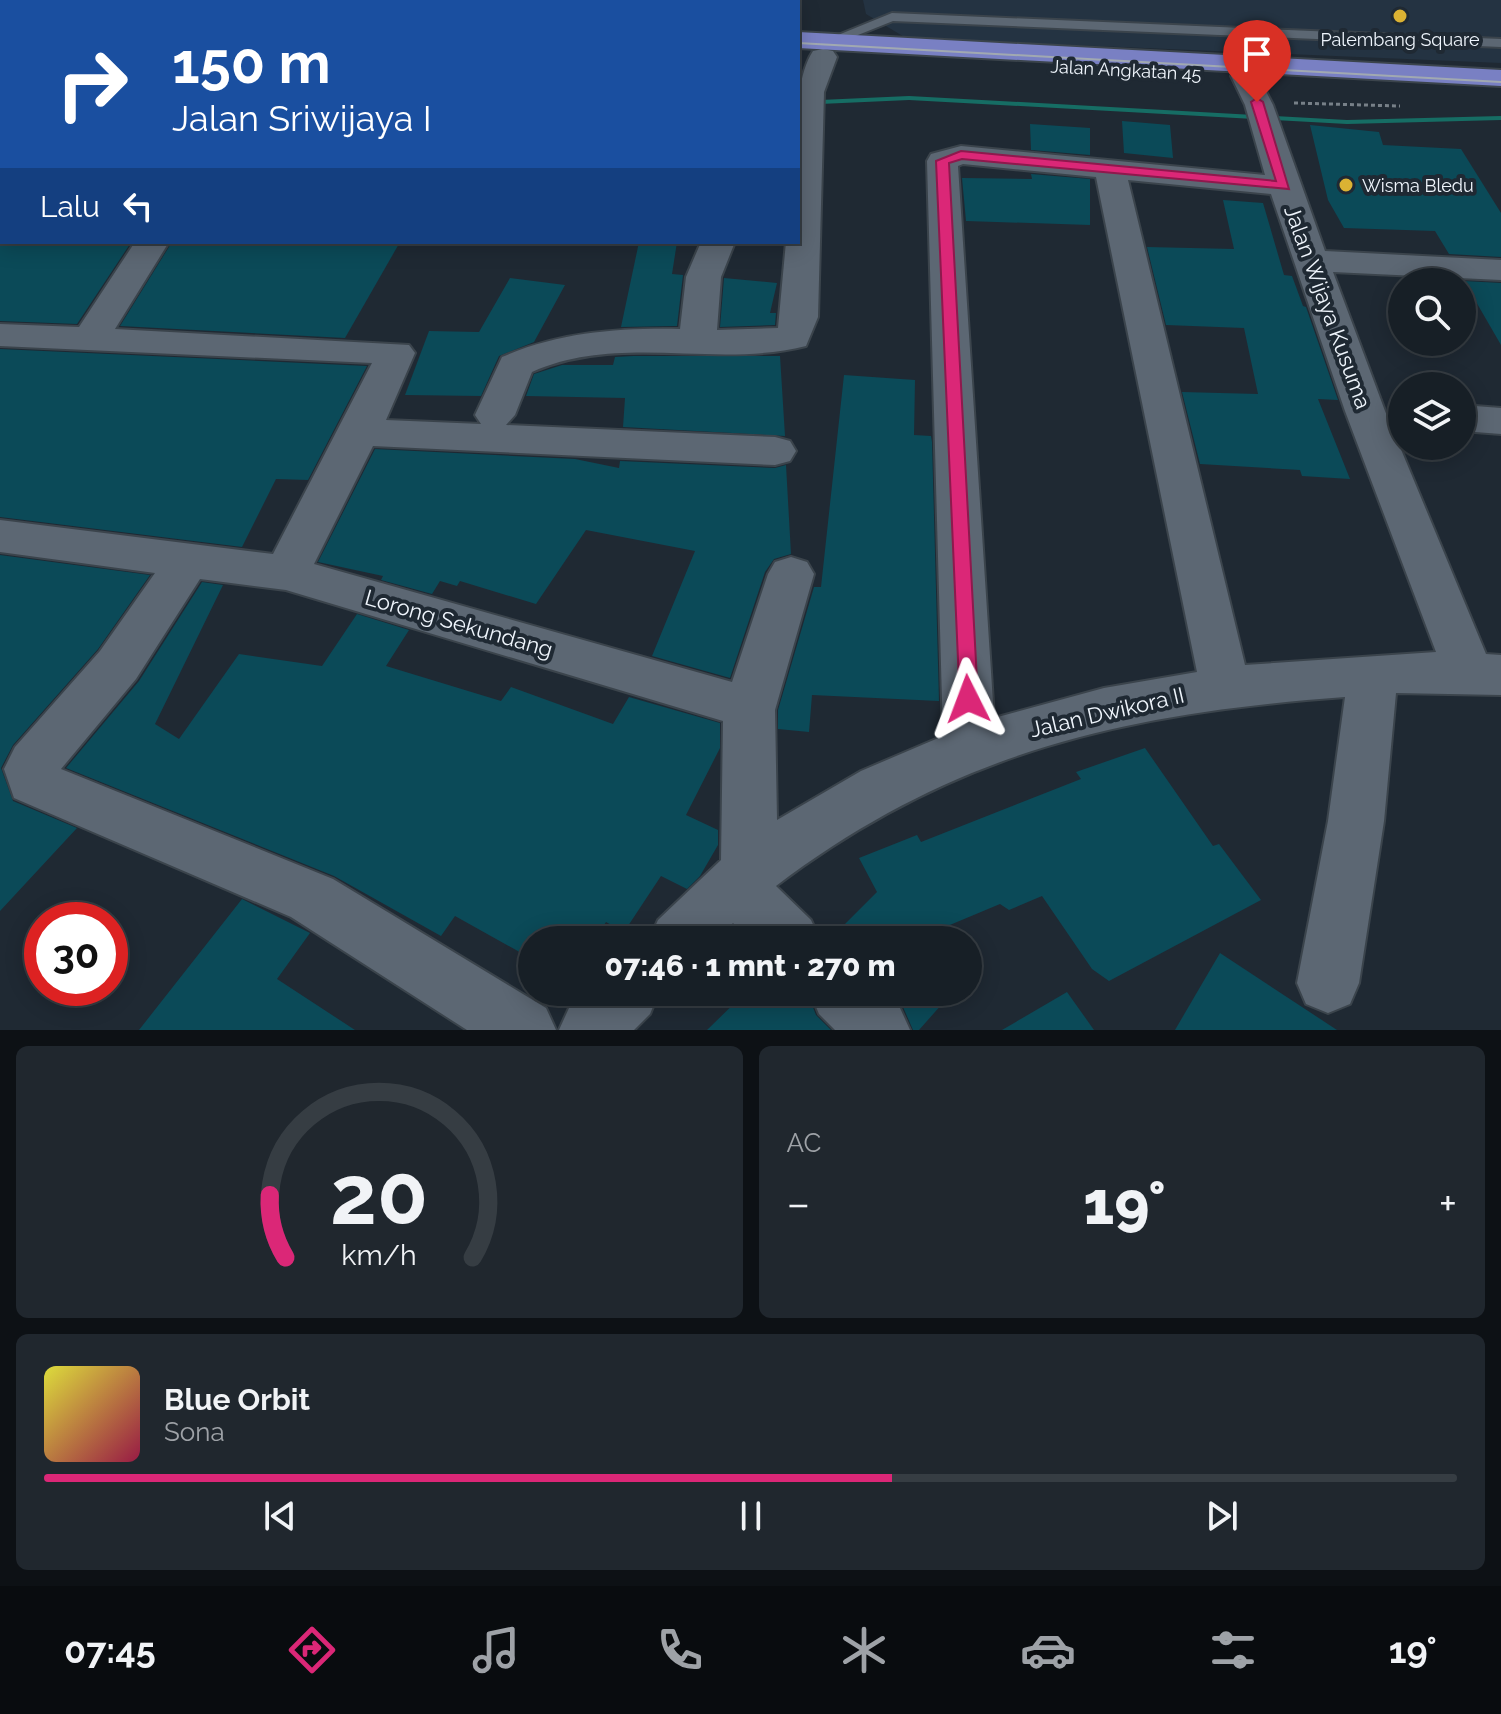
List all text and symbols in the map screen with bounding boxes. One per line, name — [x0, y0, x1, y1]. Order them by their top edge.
marker: Palembang Square — [1391, 7, 1409, 25]
pin — [1223, 20, 1291, 102]
place label: Palembang Square — [1320, 29, 1480, 50]
text: 150 m — [172, 30, 331, 96]
icon: right — [40, 32, 144, 136]
icon: arrive — [1235, 32, 1279, 76]
street label: Jalan Angkatan 45 — [1050, 56, 1202, 84]
text: Jalan Sriwijaya I — [172, 97, 432, 139]
place label: Wisma Bledu — [1362, 175, 1474, 196]
marker: Wisma Bledu — [1337, 176, 1355, 194]
icon: left — [116, 184, 160, 228]
text: Lalu — [40, 189, 100, 224]
street label: Jalan Wijaya Kusuma — [1279, 202, 1377, 412]
map controls — [1388, 268, 1476, 460]
button: search — [1388, 268, 1476, 356]
button: layers — [1388, 372, 1476, 460]
street label: Lorong Sekundang — [362, 584, 556, 662]
position arrow — [926, 657, 1010, 741]
street label: Jalan Dwikora II — [1027, 682, 1187, 742]
speed limit sign: 30 — [24, 902, 128, 1006]
text: 07:46 · 1 mnt · 270 m — [605, 948, 895, 983]
text: AC — [787, 1128, 821, 1158]
text: 20 — [330, 1146, 428, 1243]
text: 19° — [1083, 1168, 1166, 1238]
text: − — [787, 1178, 810, 1229]
text: + — [1439, 1178, 1457, 1229]
text: km/h — [342, 1238, 417, 1272]
text: Blue Orbit — [164, 1382, 310, 1417]
text: Sona — [164, 1417, 225, 1447]
icon: previous — [258, 1494, 302, 1538]
icon: pause — [729, 1494, 773, 1538]
icon: next — [1200, 1494, 1244, 1538]
icon: directions — [284, 1622, 340, 1678]
icon: music — [468, 1622, 524, 1678]
icon: phone — [652, 1622, 708, 1678]
icon: climate — [836, 1622, 892, 1678]
icon: car — [1020, 1622, 1076, 1678]
icon: filters — [1205, 1622, 1261, 1678]
text: 07:45 — [64, 1629, 156, 1671]
text: 19° — [1389, 1629, 1437, 1671]

